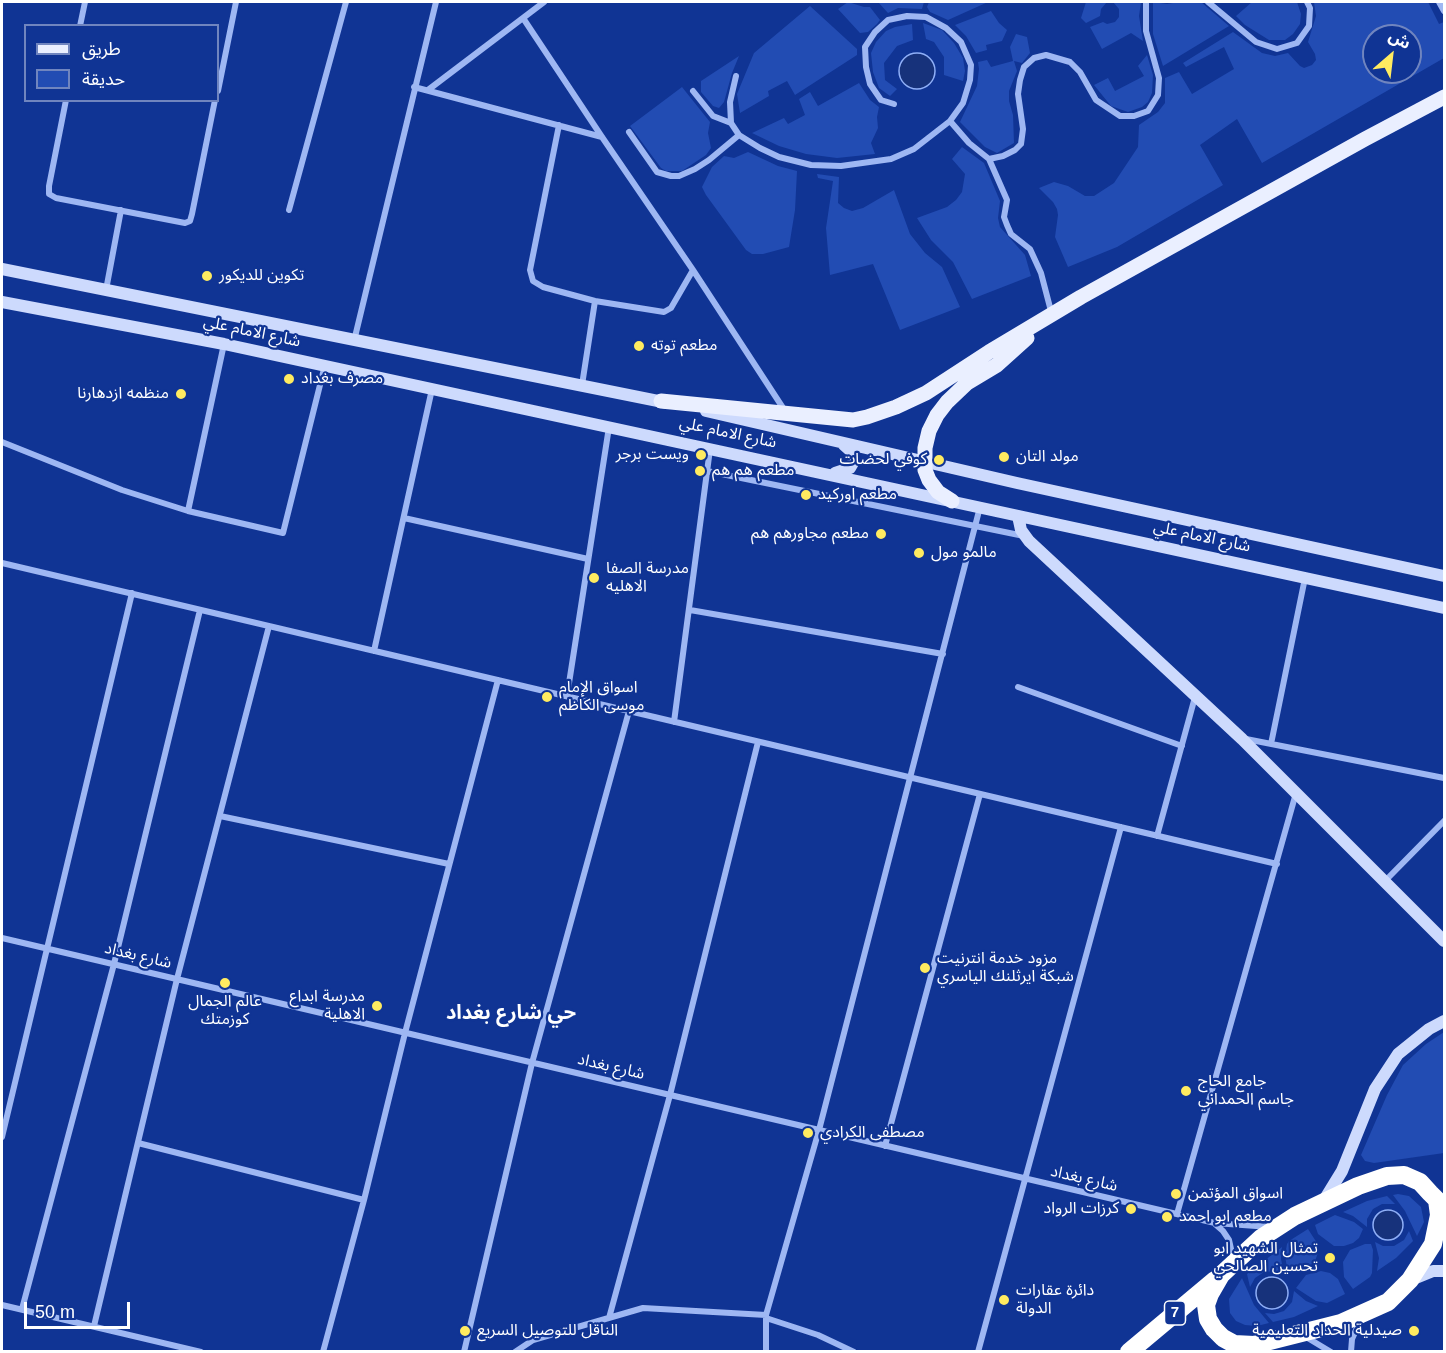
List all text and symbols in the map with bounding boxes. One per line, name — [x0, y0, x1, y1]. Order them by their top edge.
legend — [24, 24, 219, 102]
north arrow — [1362, 24, 1422, 84]
text: ش — [1386, 27, 1413, 52]
text: طريق — [82, 39, 121, 59]
text: حديقة — [82, 69, 125, 89]
place label: تكوين للديكور — [219, 266, 304, 286]
marker: تكوين للديكور — [200, 269, 214, 283]
street label: شارع الامام علي — [202, 312, 302, 352]
place label: مطعم توته — [651, 336, 717, 356]
marker: مطعم توته — [632, 339, 646, 353]
place label: مصرف بغداد — [301, 369, 383, 389]
marker: مصرف بغداد — [282, 372, 296, 386]
place label: منظمه ازدهارنا — [77, 384, 169, 404]
marker: منظمه ازدهارنا — [174, 387, 188, 401]
street label: شارع الامام علي — [678, 413, 778, 453]
place label: ويست برجر — [616, 445, 689, 465]
place label: مولد التان — [1016, 447, 1079, 467]
marker: ويست برجر — [694, 448, 708, 462]
place label: كوفي لحضات — [839, 450, 927, 470]
marker: مولد التان — [997, 450, 1011, 464]
marker: كوفي لحضات — [932, 453, 946, 467]
place label: مطعم هم هم — [712, 461, 794, 481]
marker: مطعم هم هم — [693, 464, 707, 478]
place label: مطعم اوركيد — [818, 485, 897, 505]
marker: مطعم اوركيد — [799, 488, 813, 502]
street label: شارع الامام علي — [1152, 517, 1252, 557]
place label: مطعم مجاورهم هم — [751, 524, 869, 544]
marker: مطعم مجاورهم هم — [874, 527, 888, 541]
place label: مالمو مول — [931, 543, 997, 563]
marker: مالمو مول — [912, 546, 926, 560]
place label: مدرسة الصفا الاهليه — [606, 559, 689, 597]
marker: مدرسة الصفا الاهليه — [587, 571, 601, 585]
place label: اسواق الإمام موسى الكاظم — [559, 678, 644, 716]
marker: اسواق الإمام موسى الكاظم — [540, 690, 554, 704]
street label: شارع بغداد — [103, 939, 173, 973]
place label: مزود خدمة انترنيت شبكة ايرثلنك الياسري — [937, 949, 1074, 987]
marker: مزود خدمة انترنيت شبكة ايرثلنك الياسري — [918, 961, 932, 975]
marker: عالم الجمال كوزمتك — [218, 976, 232, 990]
place label: مدرسة ابداع الاهلية — [289, 987, 365, 1025]
place label: عالم الجمال كوزمتك — [188, 992, 262, 1030]
marker: مدرسة ابداع الاهلية — [370, 999, 384, 1013]
district label: حي شارع بغداد — [446, 1001, 576, 1025]
street label: شارع بغداد — [576, 1050, 646, 1084]
place label: جامع الحاج جاسم الحمداني — [1198, 1072, 1294, 1110]
marker: جامع الحاج جاسم الحمداني — [1179, 1084, 1193, 1098]
place label: مصطفى الكرادي — [820, 1123, 925, 1143]
marker: مصطفى الكرادي — [801, 1126, 815, 1140]
street label: شارع بغداد — [1049, 1162, 1119, 1196]
place label: اسواق المؤتمن — [1188, 1184, 1283, 1204]
marker: اسواق المؤتمن — [1169, 1187, 1183, 1201]
place label: كرزات الرواد — [1044, 1199, 1119, 1219]
marker: كرزات الرواد — [1124, 1202, 1138, 1216]
place label: مطعم ابو احمد — [1179, 1207, 1272, 1227]
marker: مطعم ابو احمد — [1160, 1210, 1174, 1224]
place label: تمثال الشهيد ابو تحسين الصالحي — [1213, 1239, 1318, 1277]
marker: تمثال الشهيد ابو تحسين الصالحي — [1323, 1251, 1337, 1265]
place label: دائرة عقارات الدولة — [1016, 1281, 1094, 1319]
scale bar — [27, 1290, 134, 1328]
marker: دائرة عقارات الدولة — [997, 1293, 1011, 1307]
road number: 7 — [1164, 1301, 1186, 1325]
text: 50 m — [35, 1302, 75, 1322]
place label: الناقل للتوصيل السريع — [477, 1321, 618, 1341]
place label: صيدلية الحداد التعليمية — [1252, 1321, 1402, 1341]
marker: الناقل للتوصيل السريع — [458, 1324, 472, 1338]
marker: صيدلية الحداد التعليمية — [1407, 1324, 1421, 1338]

